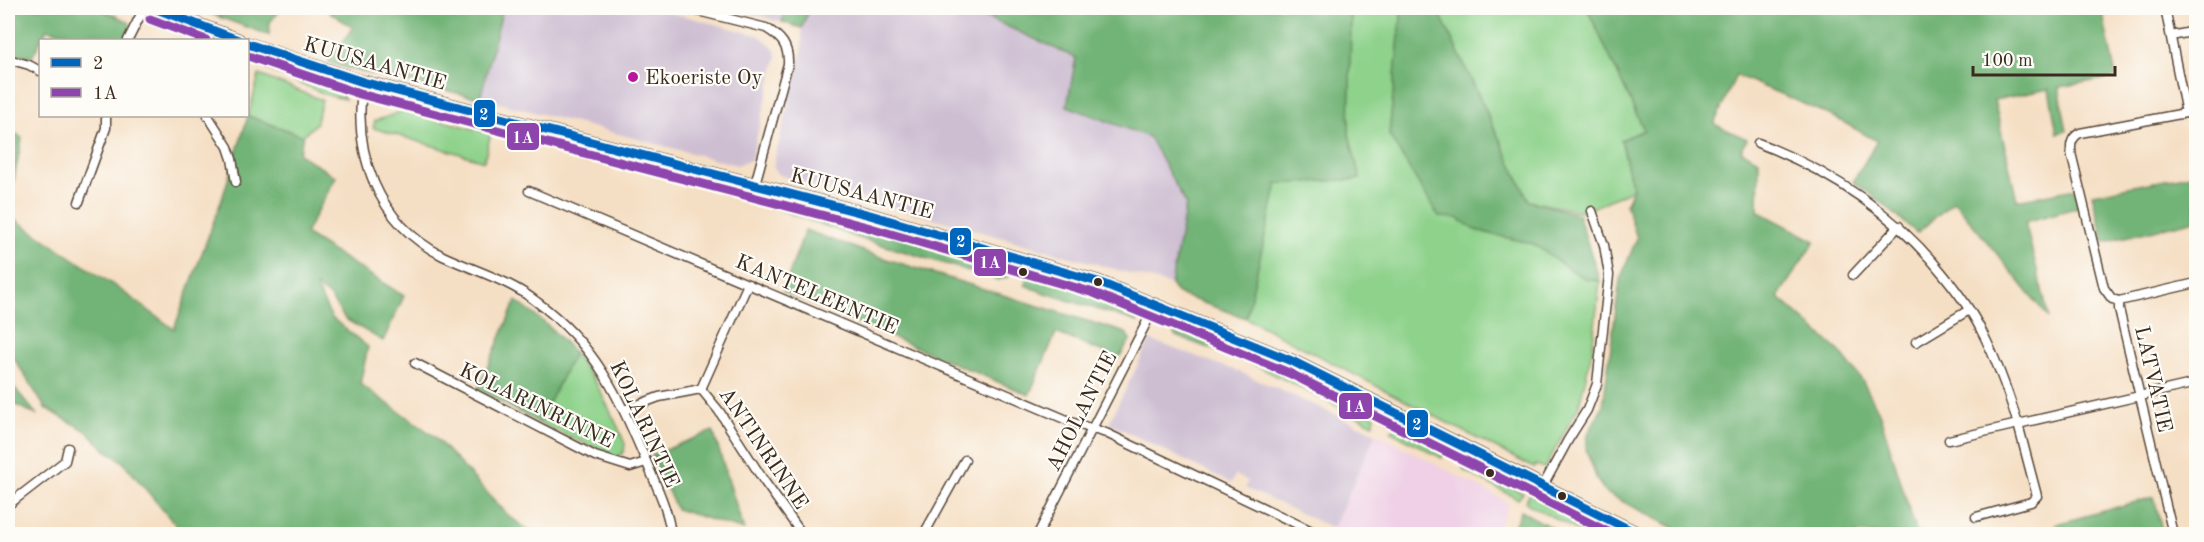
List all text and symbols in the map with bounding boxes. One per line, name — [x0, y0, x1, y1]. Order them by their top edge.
street label: KUUSAANTIE — [301, 34, 448, 95]
legend — [39, 39, 249, 117]
scale bar — [1973, 39, 2116, 77]
text: 100 m — [1982, 52, 2033, 70]
text: 2 — [93, 55, 103, 73]
place label: Ekoeriste Oy — [645, 68, 763, 89]
marker: Ekoeriste Oy — [626, 70, 640, 84]
text: 1A — [93, 85, 117, 103]
line badge: 2 — [473, 99, 496, 128]
text: 2 — [479, 108, 489, 124]
line badge: 1A — [506, 122, 540, 151]
text: 1A — [512, 131, 534, 147]
street label: KUUSAANTIE — [788, 165, 935, 224]
line badge: 2 — [949, 227, 972, 256]
text: 2 — [956, 235, 966, 251]
line badge: 1A — [973, 248, 1007, 277]
street label: KANTELEENTIE — [732, 252, 901, 339]
text: 1A — [979, 256, 1001, 272]
unlabelled marker — [1017, 266, 1029, 278]
unlabelled marker — [1092, 276, 1104, 288]
street label: LATVATIE — [2130, 324, 2175, 435]
street label: AHOLANTIE — [1043, 348, 1122, 475]
street label: KOLARINTIE — [605, 358, 682, 491]
street label: KOLARINRINNE — [456, 360, 617, 453]
street label: ANTINRINNE — [714, 384, 811, 513]
line badge: 1A — [1338, 392, 1373, 420]
text: 1A — [1344, 400, 1366, 416]
line badge: 2 — [1406, 409, 1429, 438]
text: 2 — [1412, 418, 1422, 434]
unlabelled marker — [1484, 467, 1496, 479]
unlabelled marker — [1556, 490, 1568, 502]

